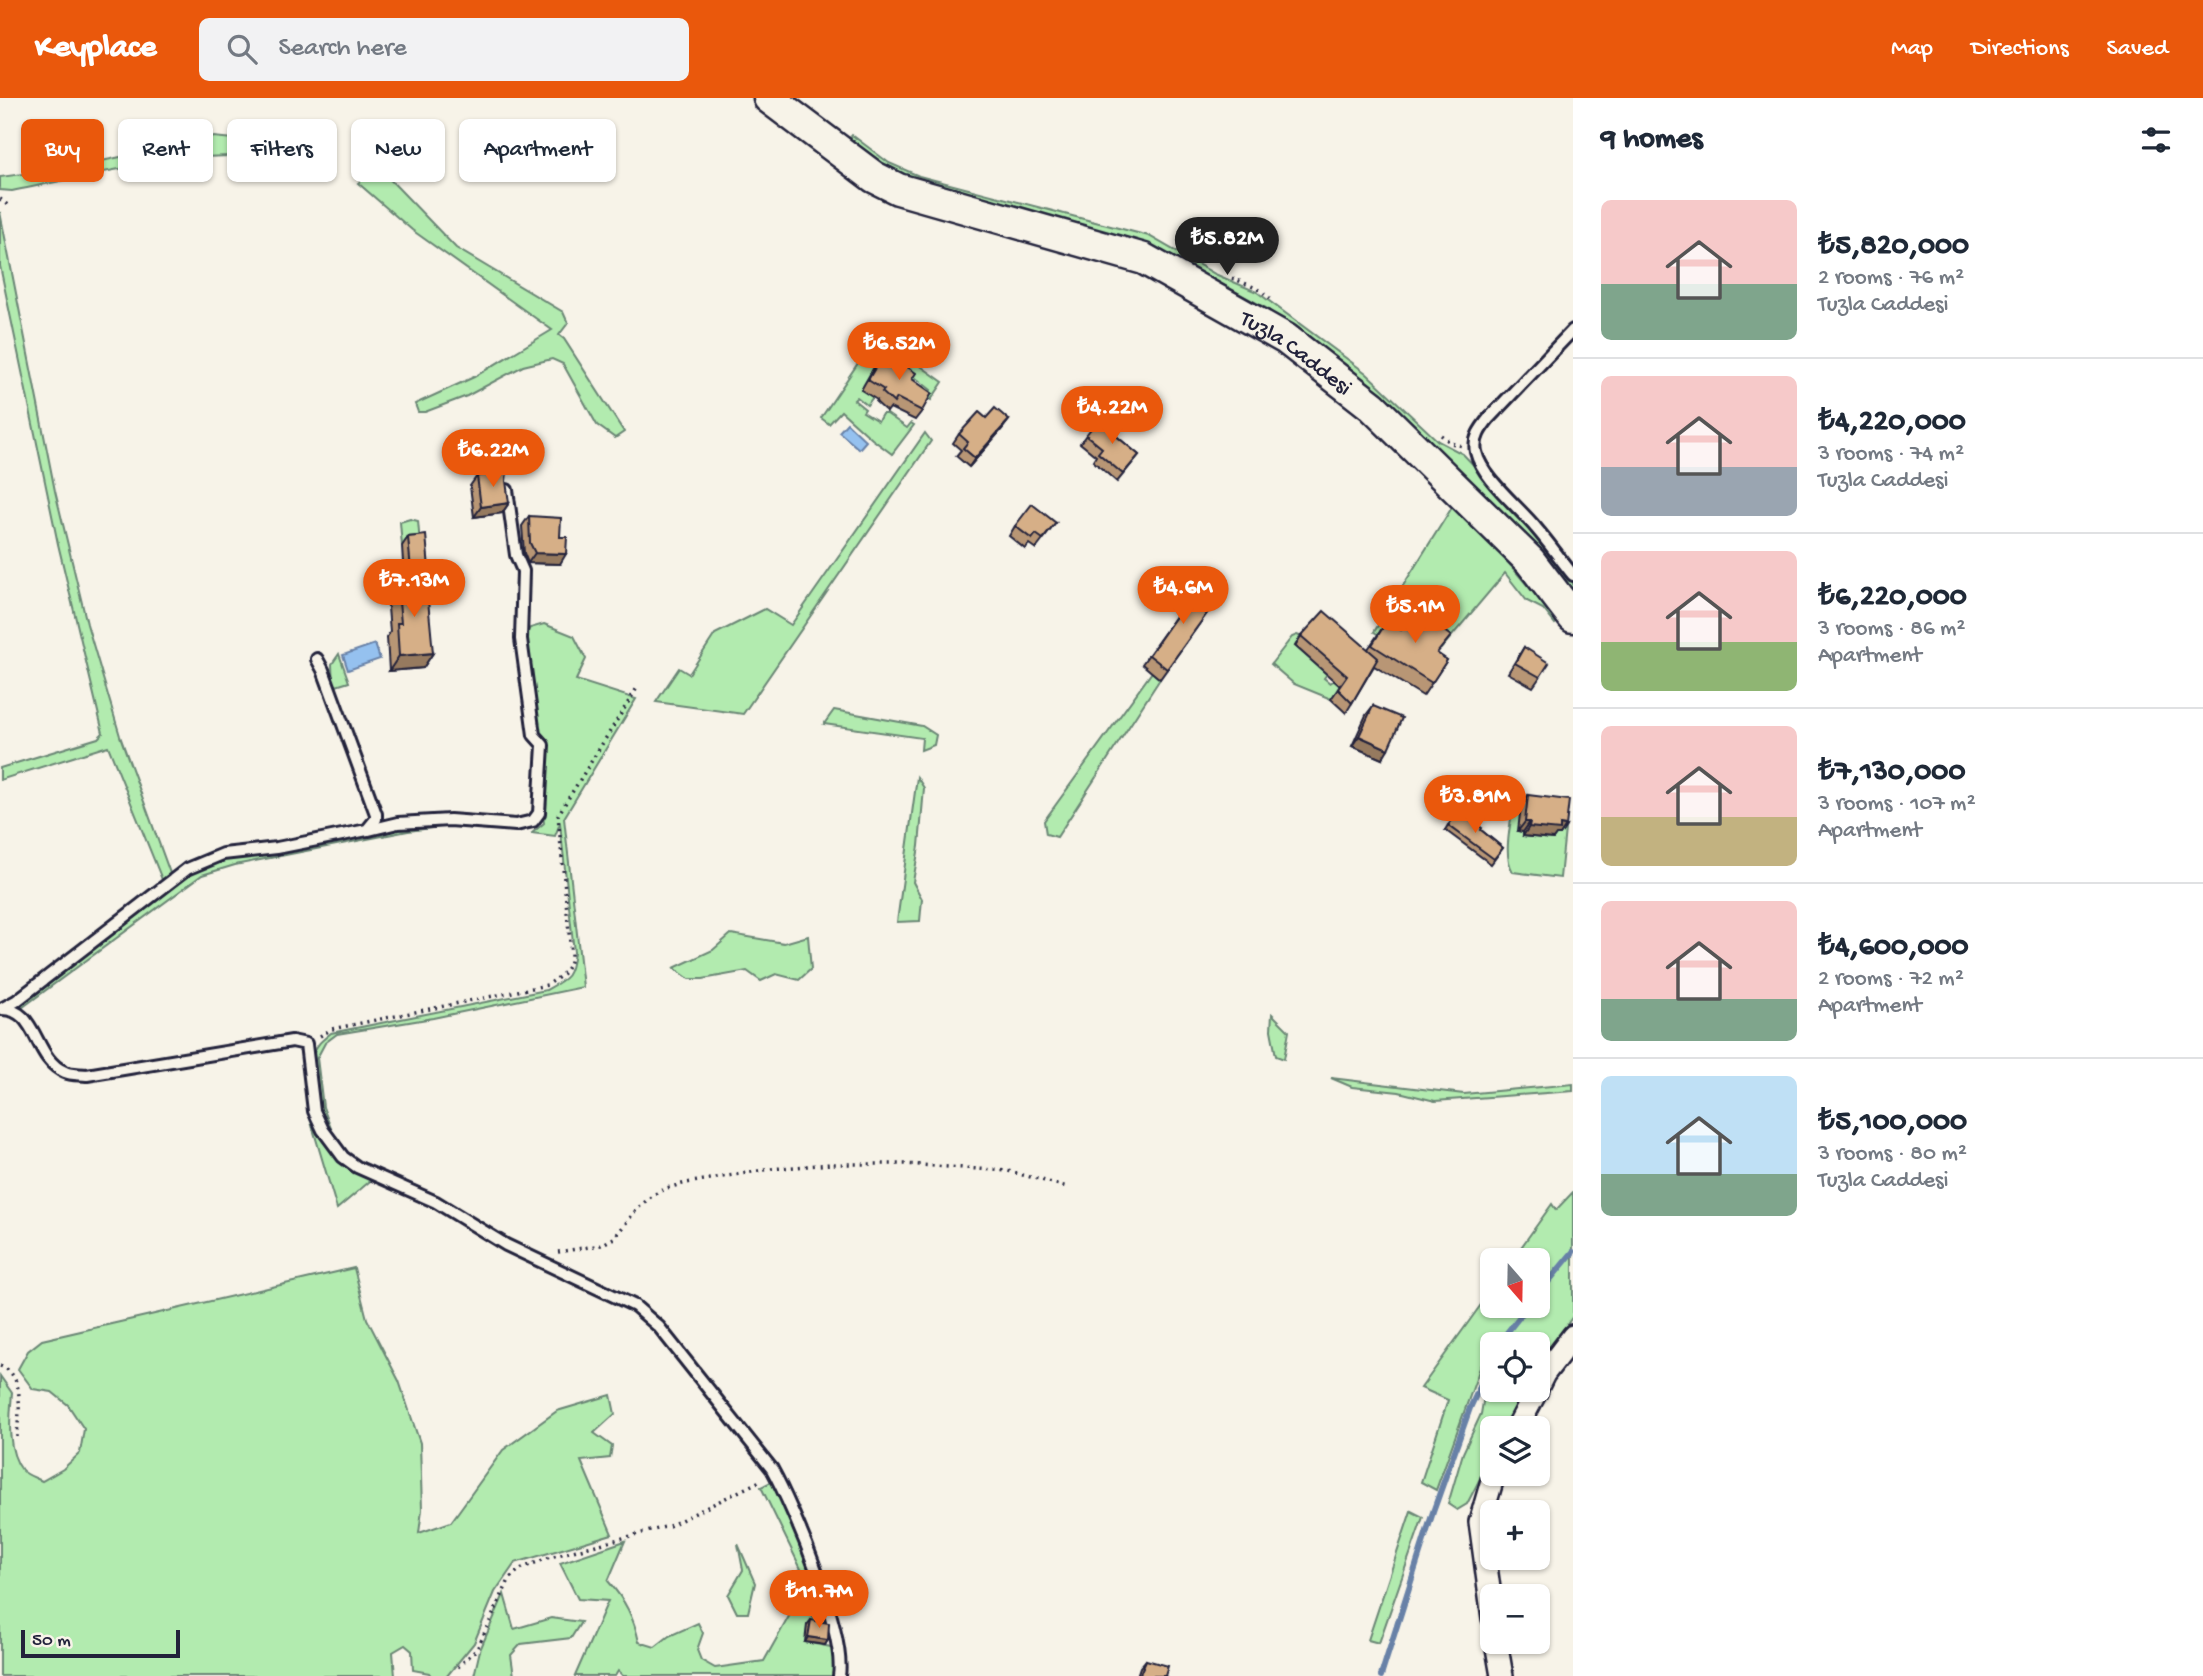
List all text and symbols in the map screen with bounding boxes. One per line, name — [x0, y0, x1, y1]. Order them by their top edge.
search box — [199, 18, 689, 81]
text: Keyplace — [35, 30, 157, 68]
icon: search — [223, 30, 261, 68]
text: Search here — [279, 34, 407, 65]
text: Map — [1891, 35, 1933, 64]
text: Directions — [1971, 35, 2069, 64]
text: Saved — [2107, 35, 2168, 64]
chip: Buy — [21, 119, 104, 182]
chip: Rent — [118, 119, 213, 182]
chip: Filters — [227, 119, 337, 182]
chip: New — [351, 119, 445, 182]
chip: Apartment — [459, 119, 616, 182]
icon: filters — [2137, 121, 2175, 159]
text: 9 homes — [1601, 123, 1703, 158]
pin: ₺5.82M — [1170, 218, 1284, 277]
text: ₺5.82M — [1191, 226, 1263, 253]
icon: home — [1657, 228, 1741, 312]
text: ₺5,820,000 — [1818, 230, 1969, 265]
text: 2 rooms · 76 m² — [1818, 265, 1964, 292]
text: Tuzla Caddesi — [1818, 292, 1949, 319]
street label: Tuzla Caddesi — [1233, 305, 1356, 402]
pin: ₺6.52M — [842, 322, 956, 382]
text: ₺6.52M — [863, 331, 935, 358]
pin: ₺4.22M — [1055, 386, 1169, 446]
text: ₺4.22M — [1077, 395, 1147, 422]
icon: home — [1657, 404, 1741, 488]
text: ₺4,220,000 — [1818, 406, 1966, 441]
pin: ₺6.22M — [436, 430, 550, 489]
text: ₺6.22M — [458, 438, 528, 465]
text: 3 rooms · 74 m² — [1818, 441, 1964, 468]
text: Tuzla Caddesi — [1818, 468, 1949, 495]
pin: ₺7.13M — [357, 560, 471, 619]
pin: ₺4.6M — [1134, 566, 1232, 626]
text: ₺7.13M — [379, 568, 449, 595]
text: ₺4.6M — [1154, 575, 1212, 602]
icon: home — [1657, 579, 1741, 663]
text: ₺6,220,000 — [1818, 581, 1967, 616]
pin: ₺5.1M — [1366, 586, 1464, 645]
text: ₺5.1M — [1386, 594, 1444, 621]
text: 3 rooms · 86 m² — [1818, 616, 1965, 643]
text: Apartment — [1818, 643, 1922, 670]
icon: home — [1657, 754, 1741, 838]
text: ₺7,130,000 — [1818, 756, 1965, 791]
pin: ₺3.81M — [1418, 776, 1532, 835]
text: ₺3.81M — [1440, 784, 1510, 811]
text: 3 rooms · 107 m² — [1818, 791, 1976, 818]
text: Apartment — [1818, 818, 1922, 845]
icon: home — [1657, 929, 1741, 1013]
text: ₺4,600,000 — [1818, 931, 1969, 966]
text: 2 rooms · 72 m² — [1818, 966, 1964, 993]
text: Apartment — [1818, 993, 1922, 1020]
icon: home — [1657, 1104, 1741, 1188]
text: ₺5,100,000 — [1818, 1106, 1967, 1141]
text: 3 rooms · 80 m² — [1818, 1141, 1967, 1168]
text: Tuzla Caddesi — [1818, 1168, 1949, 1195]
north arrow — [1480, 1248, 1550, 1318]
map controls — [1480, 1248, 1550, 1654]
button: locate — [1480, 1332, 1550, 1402]
button: layers — [1480, 1416, 1550, 1486]
button: + — [1480, 1500, 1550, 1570]
pin: ₺11.7M — [762, 1570, 876, 1630]
text: ₺11.7M — [786, 1579, 852, 1606]
button: − — [1480, 1584, 1550, 1654]
scale bar — [21, 1627, 180, 1659]
text: 50 m — [32, 1630, 71, 1653]

